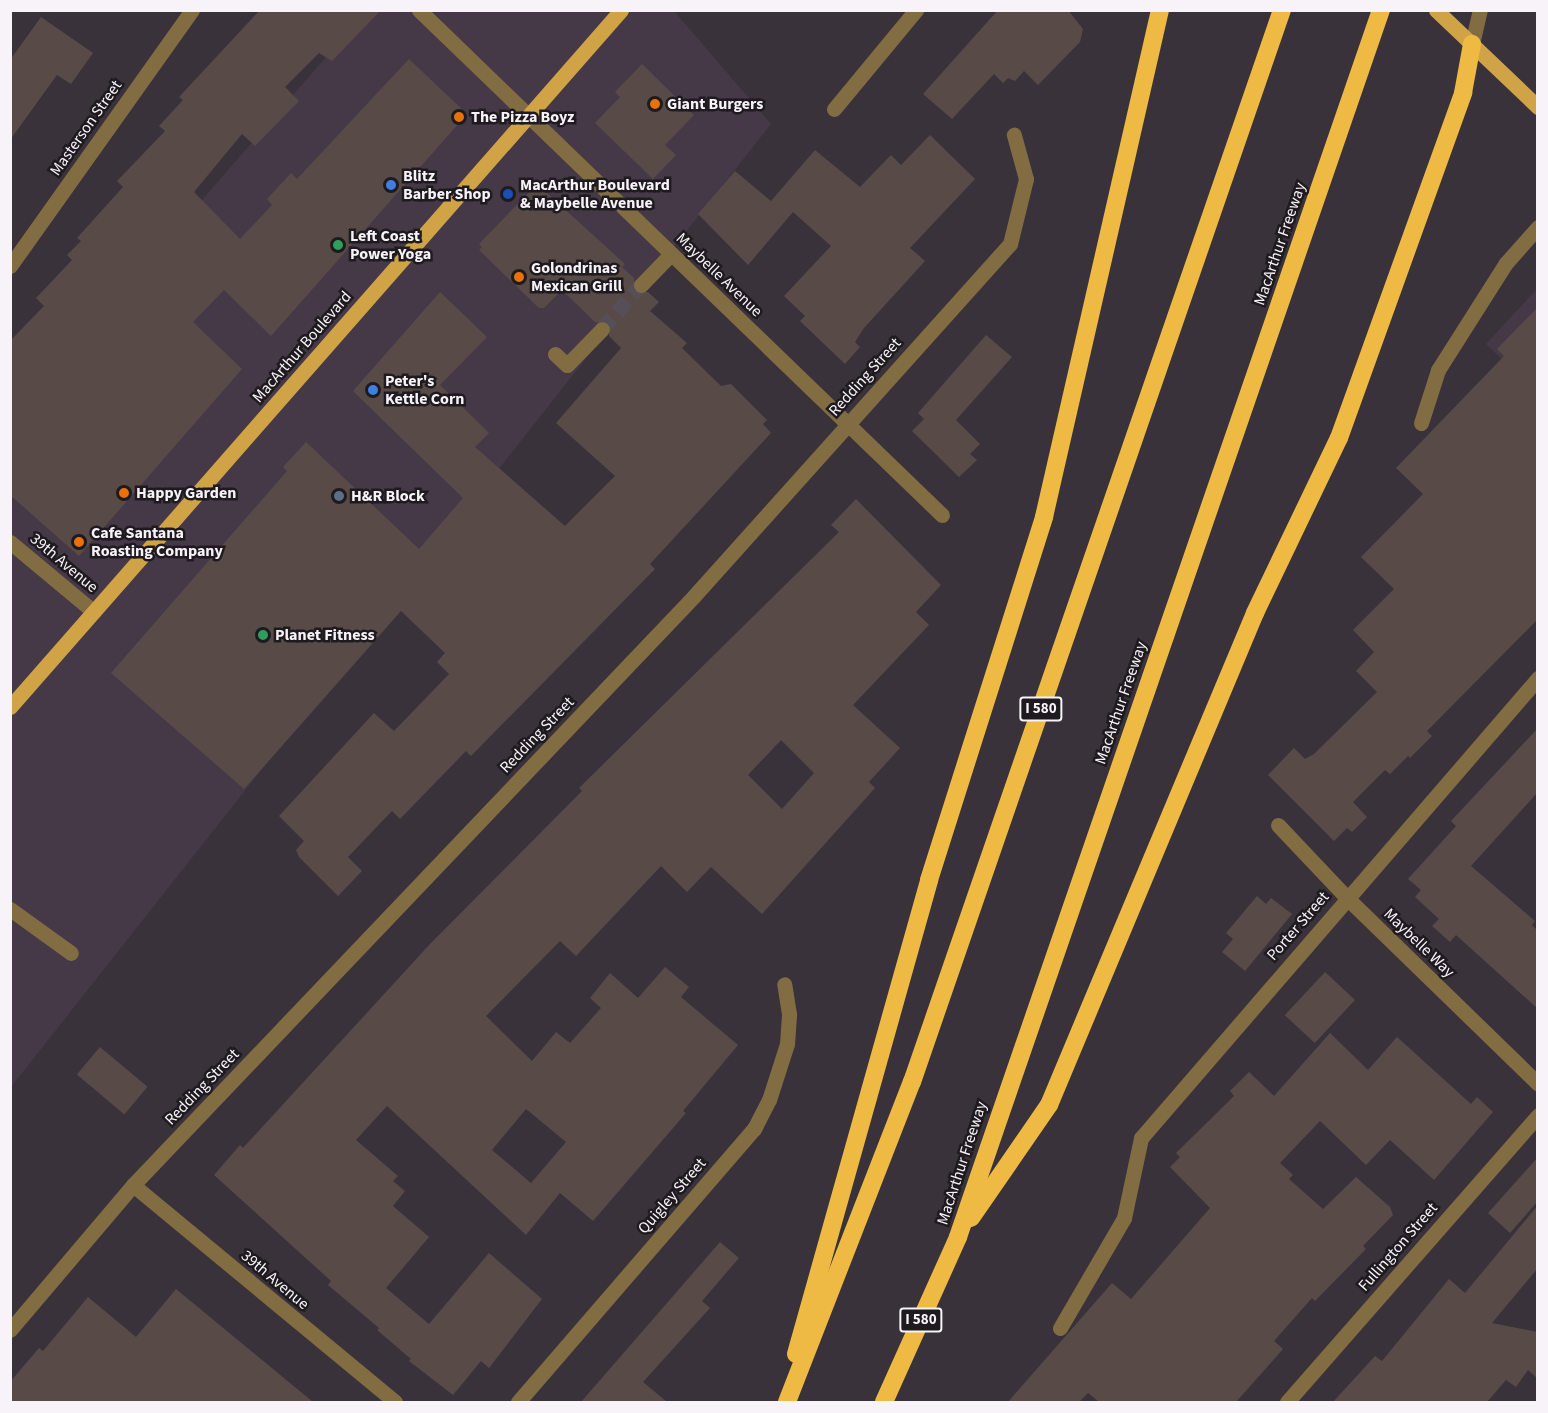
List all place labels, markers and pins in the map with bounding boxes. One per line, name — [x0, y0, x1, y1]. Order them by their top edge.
place label: Giant Burgers — [667, 94, 763, 114]
marker: Giant Burgers — [648, 97, 662, 111]
place label: The Pizza Boyz — [471, 107, 574, 127]
marker: The Pizza Boyz — [452, 110, 466, 124]
place label: Blitz Barber Shop — [403, 166, 491, 204]
place label: MacArthur Boulevard & Maybelle Avenue — [520, 175, 670, 213]
marker: Blitz Barber Shop — [384, 178, 398, 192]
marker: MacArthur Boulevard & Maybelle Avenue — [501, 187, 515, 201]
place label: Left Coast Power Yoga — [350, 226, 431, 264]
marker: Left Coast Power Yoga — [331, 238, 345, 252]
place label: Golondrinas Mexican Grill — [531, 258, 622, 296]
marker: Golondrinas Mexican Grill — [512, 270, 526, 284]
place label: Peter's Kettle Corn — [385, 371, 464, 409]
marker: Peter's Kettle Corn — [366, 383, 380, 397]
place label: Happy Garden — [136, 483, 236, 503]
marker: Happy Garden — [117, 486, 131, 500]
place label: H&R Block — [351, 486, 425, 506]
marker: H&R Block — [332, 489, 346, 503]
place label: Cafe Santana Roasting Company — [91, 523, 223, 561]
marker: Cafe Santana Roasting Company — [72, 535, 86, 549]
place label: Planet Fitness — [275, 625, 375, 645]
marker: Planet Fitness — [256, 628, 270, 642]

